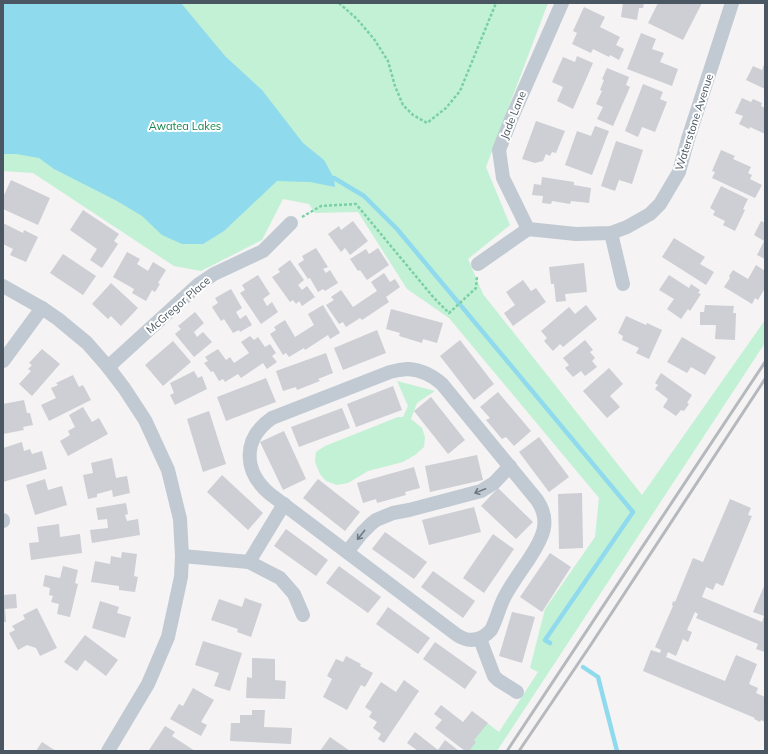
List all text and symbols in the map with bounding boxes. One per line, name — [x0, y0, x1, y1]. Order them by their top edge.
street label: Waterstone Avenue — [672, 72, 716, 172]
street label: Jade Lane — [497, 89, 529, 141]
park label: Awatea Lakes — [149, 119, 221, 133]
street label: McGregor Place — [143, 273, 213, 337]
one-way arrow — [475, 487, 487, 495]
one-way arrow — [356, 529, 365, 540]

